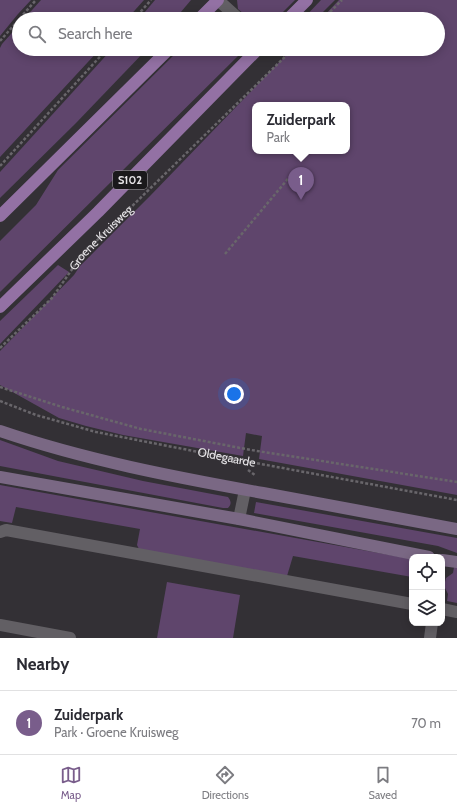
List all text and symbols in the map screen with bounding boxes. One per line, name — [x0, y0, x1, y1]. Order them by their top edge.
search box — [12, 12, 445, 56]
icon: search — [26, 23, 48, 45]
text: Search here — [58, 25, 133, 43]
popup — [252, 102, 350, 154]
text: Zuiderpark — [266, 111, 336, 129]
text: Park — [266, 129, 290, 145]
pin: 1 — [288, 167, 314, 200]
road number: S102 — [113, 171, 147, 189]
street label: Groene Kruisweg — [66, 201, 136, 273]
your location — [224, 384, 244, 404]
street label: Oldegaarde — [196, 444, 257, 470]
map controls — [409, 554, 445, 626]
button: locate — [409, 554, 445, 590]
button: layers — [409, 590, 445, 626]
text: Nearby — [16, 654, 69, 674]
text: Zuiderpark — [54, 706, 123, 724]
text: 1 — [27, 715, 31, 731]
text: 70 m — [411, 715, 441, 731]
text: Park · Groene Kruisweg — [54, 724, 179, 740]
tab: Map — [60, 764, 82, 802]
tab: Directions — [202, 764, 249, 802]
tab: Saved — [369, 764, 397, 802]

